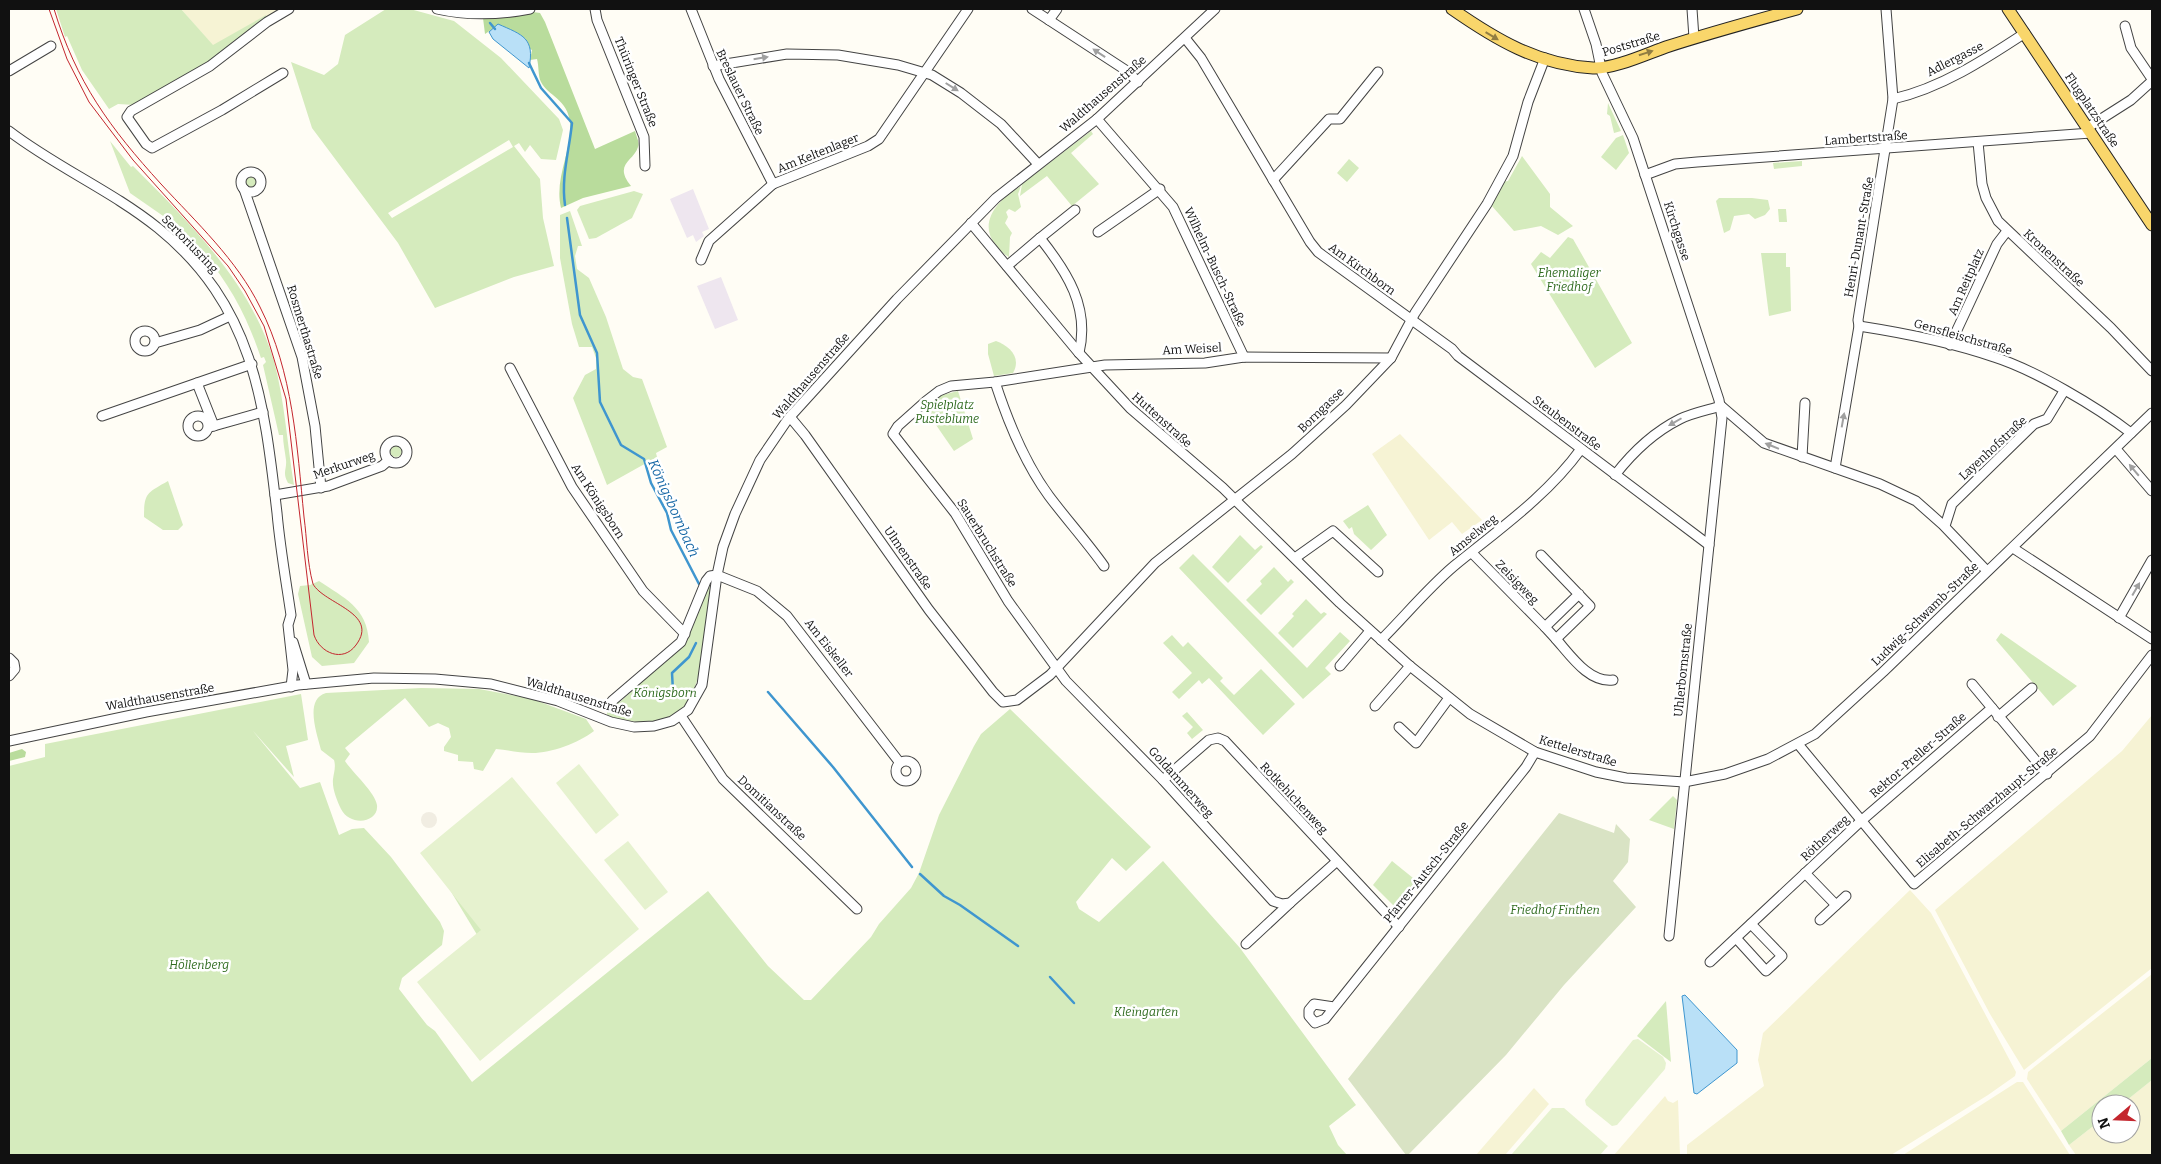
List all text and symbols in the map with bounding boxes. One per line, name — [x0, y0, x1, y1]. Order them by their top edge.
street label: Poststraße — [1600, 29, 1662, 59]
one-way arrow — [1486, 32, 1499, 41]
street label: Thüringer Straße — [612, 35, 660, 129]
street label: Adlergasse — [1924, 39, 1986, 79]
street label: Breslauer Straße — [713, 47, 767, 137]
one-way arrow — [1092, 48, 1106, 58]
one-way arrow — [1639, 49, 1654, 57]
one-way arrow — [753, 53, 769, 61]
street label: Waldthausenstraße — [1057, 53, 1149, 135]
street label: Flugplatzstraße — [2062, 70, 2122, 150]
one-way arrow — [946, 83, 959, 92]
street label: Lambertstraße — [1824, 128, 1908, 148]
street label: Am Keltenlager — [775, 130, 861, 176]
street label: Henri-Dunant-Straße — [1841, 176, 1877, 298]
street label: Kirchgasse — [1661, 200, 1693, 262]
street label: Wilhelm-Busch-Straße — [1181, 205, 1249, 329]
street label: Sertoriusring — [159, 212, 221, 276]
street label: Kronenstraße — [2021, 226, 2087, 290]
street label: Am Kirchborn — [1326, 240, 1398, 298]
street label: Am Reitplatz — [1945, 246, 1987, 317]
park label: Ehemaliger Friedhof — [1538, 266, 1601, 294]
street label: Rosmerthastraße — [284, 283, 326, 381]
street label: Gensfleischstraße — [1912, 316, 2014, 358]
street label: Waldthausenstraße — [770, 330, 852, 422]
street label: Am Weisel — [1162, 340, 1223, 358]
street label: Borngasse — [1295, 385, 1347, 435]
street label: Huttenstraße — [1129, 390, 1195, 450]
street label: Steubenstraße — [1530, 393, 1604, 453]
park label: Spielplatz Pusteblume — [915, 398, 979, 426]
one-way arrow — [1840, 412, 1848, 428]
street label: Layenhofstraße — [1956, 413, 2030, 483]
one-way arrow — [1669, 418, 1682, 427]
one-way arrow — [1765, 441, 1779, 449]
street label: Merkurweg — [311, 448, 377, 482]
water label: Königsbornbach — [644, 457, 703, 560]
street label: Am Königsborn — [568, 461, 628, 542]
one-way arrow — [2129, 464, 2140, 476]
street label: Sauerbruchstraße — [954, 496, 1020, 590]
street label: Amselweg — [1446, 511, 1500, 559]
street label: Ulmenstraße — [881, 524, 935, 592]
street label: Zeisigweg — [1493, 557, 1542, 607]
street label: Ludwig-Schwamb-Straße — [1869, 559, 1981, 669]
one-way arrow — [2131, 582, 2140, 595]
street label: Am Eiskeller — [802, 616, 857, 681]
street label: Uhlerbornstraße — [1671, 623, 1695, 717]
street label: Waldthausenstraße — [524, 674, 634, 720]
street label: Waldthausenstraße — [105, 681, 215, 713]
park label: Königsborn — [633, 686, 697, 700]
street label: Rektor-Preller-Straße — [1867, 709, 1969, 801]
street label: Kettelerstraße — [1537, 733, 1619, 769]
street label: Goldammerweg — [1146, 744, 1217, 820]
street label: Elisabeth-Schwarzhaupt-Straße — [1913, 744, 2061, 870]
street label: Rotkehlchenweg — [1257, 759, 1331, 837]
street label: Domitianstraße — [735, 773, 809, 843]
street label: Rötherweg — [1798, 812, 1852, 864]
street label: Pfarrer-Autsch-Straße — [1381, 818, 1471, 926]
park label: Friedhof Finthen — [1510, 903, 1600, 917]
park label: Höllenberg — [169, 958, 229, 972]
park label: Kleingarten — [1114, 1005, 1178, 1019]
north arrow — [2091, 1094, 2141, 1144]
text: N — [2094, 1115, 2114, 1131]

